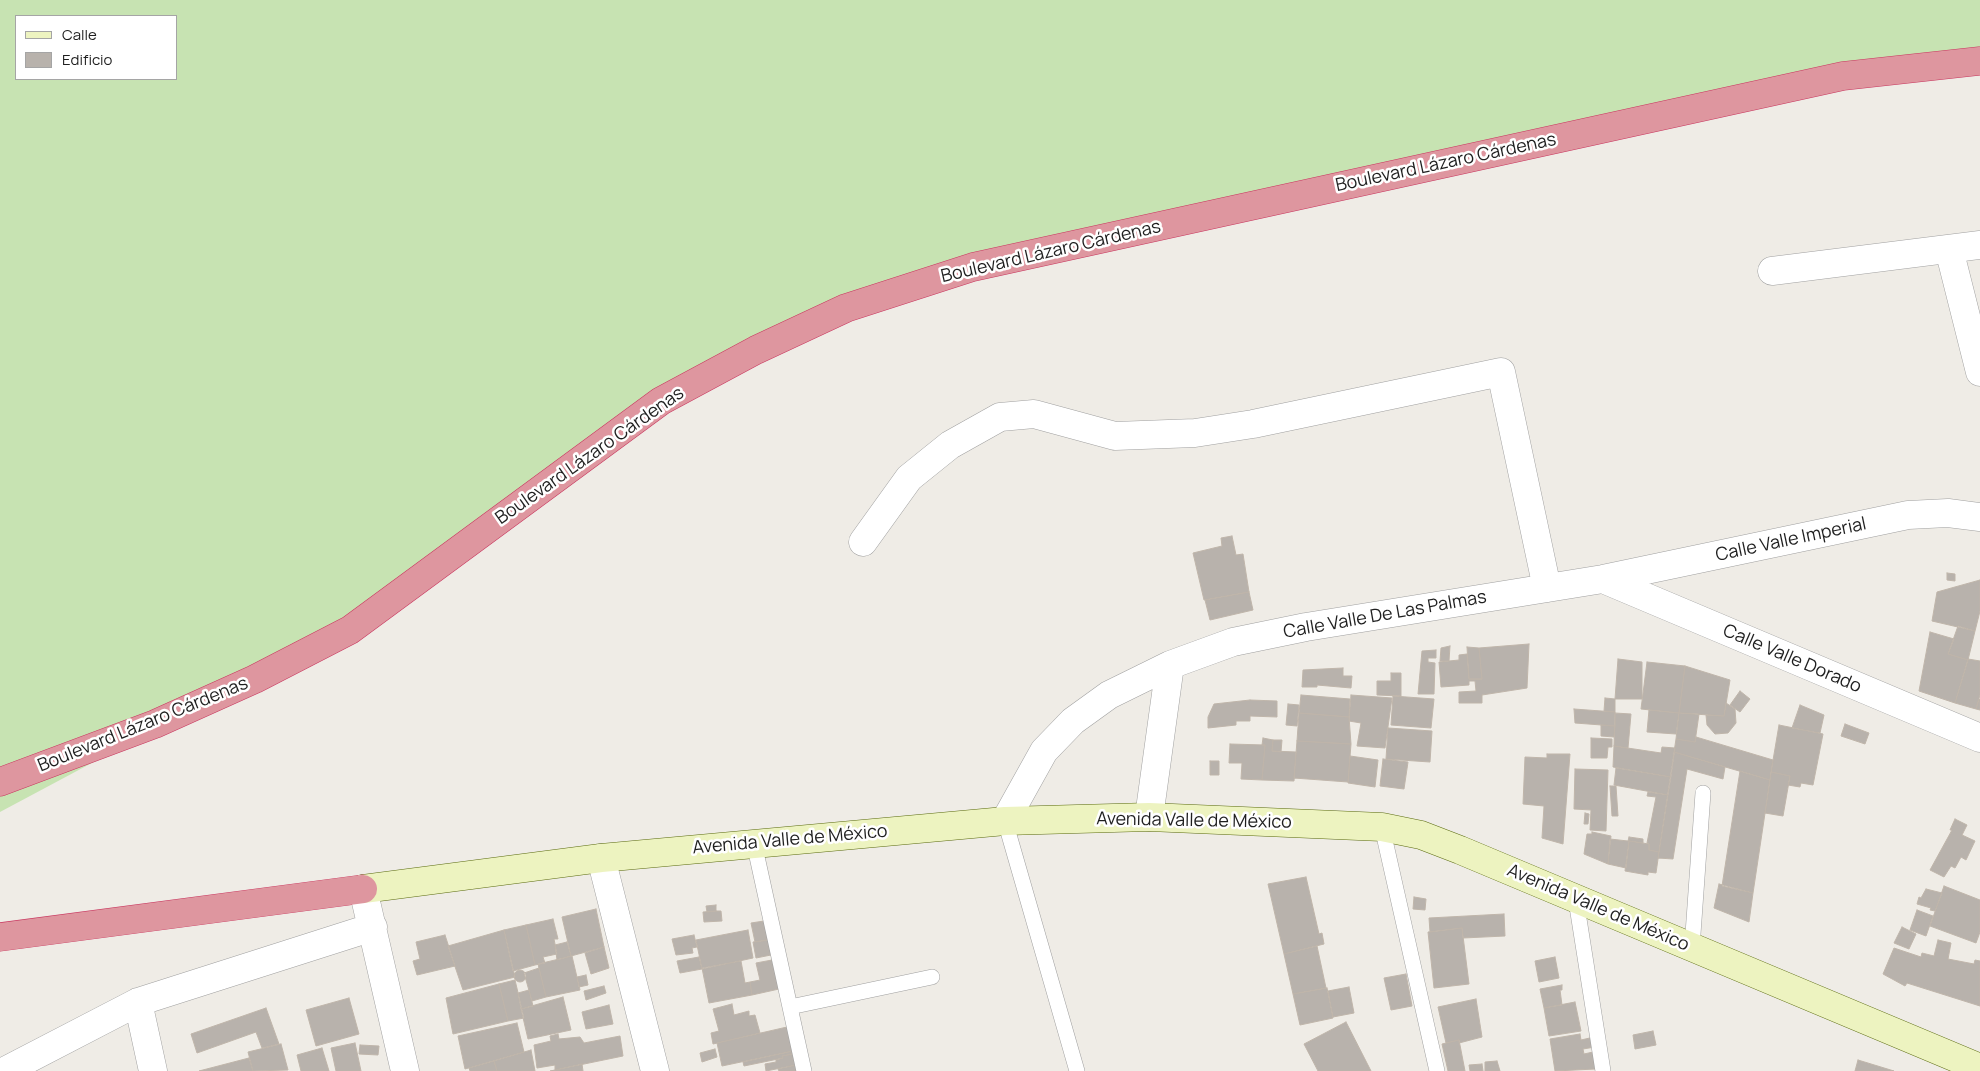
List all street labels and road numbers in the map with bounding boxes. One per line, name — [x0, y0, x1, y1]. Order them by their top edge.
street label: Boulevard Lázaro Cárdenas — [1334, 129, 1558, 197]
street label: Boulevard Lázaro Cárdenas — [939, 216, 1163, 288]
street label: Boulevard Lázaro Cárdenas — [492, 383, 688, 529]
street label: Calle Valle Imperial — [1714, 513, 1868, 567]
street label: Calle Valle De Las Palmas — [1282, 586, 1488, 644]
street label: Calle Valle Dorado — [1720, 620, 1864, 698]
street label: Boulevard Lázaro Cárdenas — [35, 673, 251, 777]
street label: Avenida Valle de México — [1096, 808, 1292, 834]
street label: Avenida Valle de México — [692, 821, 888, 859]
street label: Avenida Valle de México — [1504, 860, 1692, 956]

